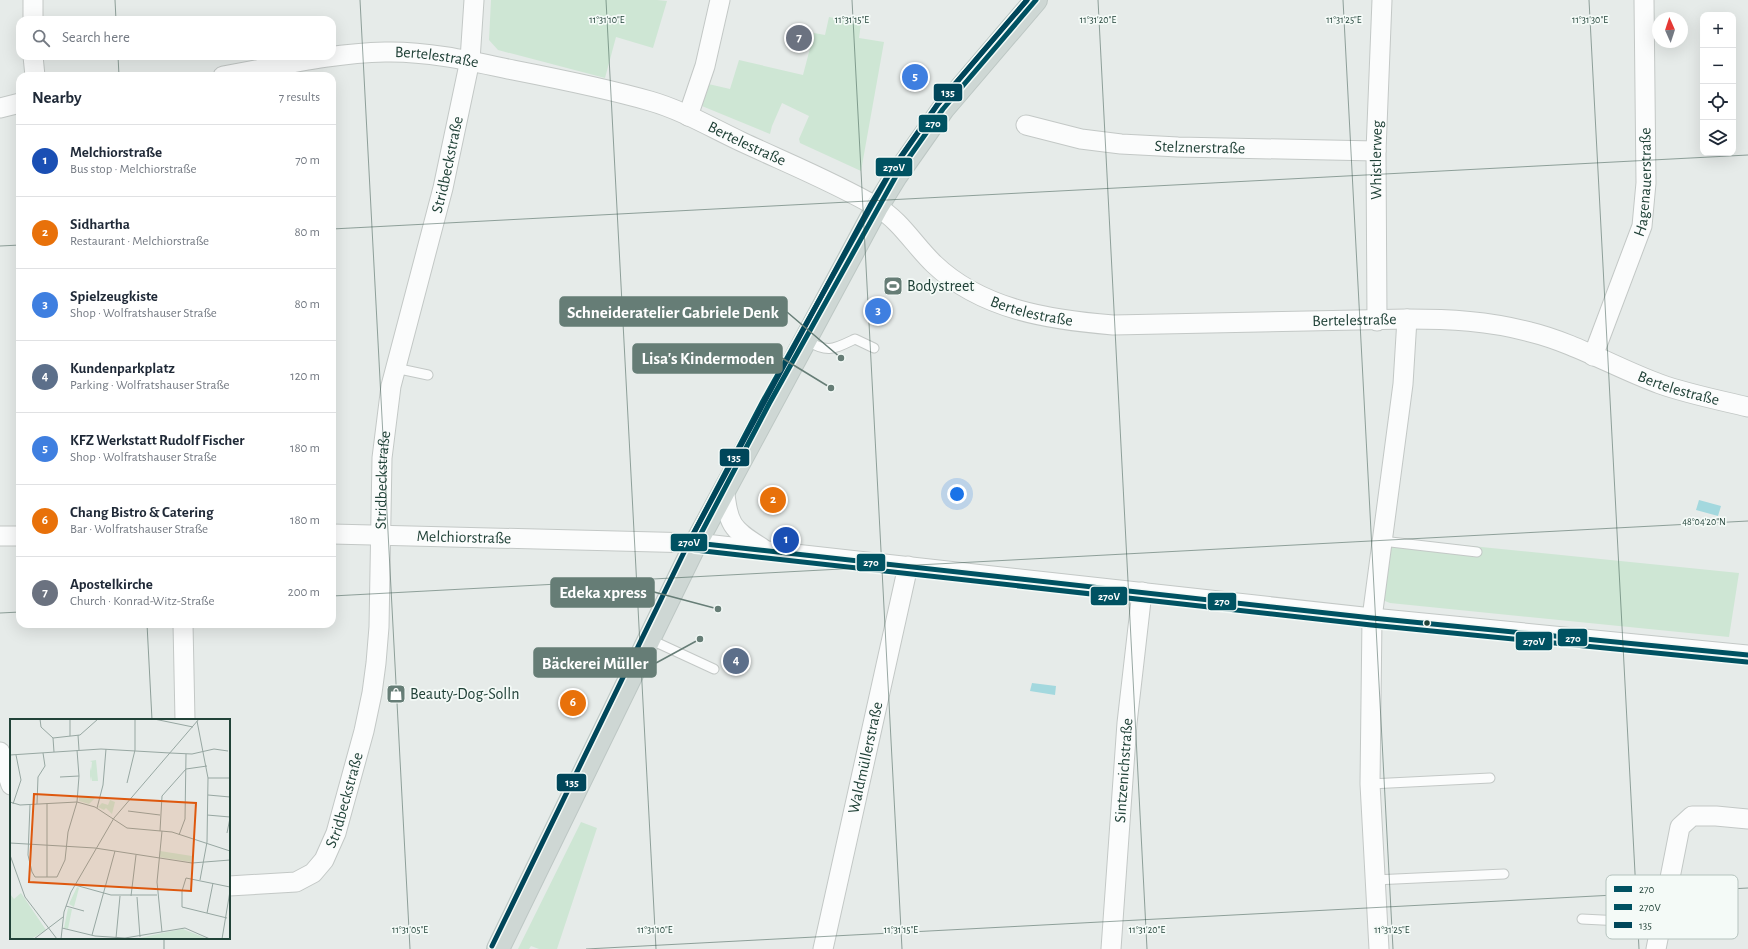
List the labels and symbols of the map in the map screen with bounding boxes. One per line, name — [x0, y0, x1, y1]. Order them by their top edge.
north arrow — [1652, 12, 1688, 48]
text: 11°31'10"E — [589, 15, 625, 25]
text: 11°31'15"E — [835, 15, 869, 25]
text: 11°31'20"E — [1080, 15, 1116, 25]
text: 11°31'25"E — [1326, 15, 1362, 25]
text: 11°31'30"E — [1572, 15, 1608, 25]
pin: 7 — [786, 23, 812, 53]
street label: Bertelestraße — [395, 44, 480, 70]
pin: 5 — [902, 62, 928, 92]
line badge: 135 — [933, 83, 963, 102]
text: 135 — [941, 87, 955, 98]
line badge: 270 — [918, 114, 948, 133]
street label: Stridbeckstraße — [429, 115, 466, 215]
street label: Bertelestraße — [705, 118, 788, 169]
text: 270 — [925, 118, 941, 129]
street label: Whistlerweg — [1368, 120, 1385, 200]
street label: Hagenauerstraße — [1631, 127, 1654, 239]
street label: Stelznerstraße — [1154, 138, 1245, 156]
line badge: 270V — [875, 157, 913, 177]
text: 270V — [883, 162, 906, 173]
sports icon: Bodystreet — [882, 275, 904, 297]
place label: Bodystreet — [907, 278, 974, 295]
street label: Bertelestraße — [988, 293, 1074, 329]
pin: 3 — [865, 296, 891, 326]
callout: Schneideratelier Gabriele Denk — [560, 297, 787, 326]
text: Schneideratelier Gabriele Denk — [567, 304, 779, 321]
street label: Bertelestraße — [1312, 311, 1397, 329]
callout: Lisa's Kindermoden — [633, 344, 782, 373]
text: Lisa's Kindermoden — [642, 350, 774, 367]
street label: Bertelestraße — [1635, 368, 1721, 408]
street label: Stridbeckstraße — [373, 430, 393, 529]
line badge: 135 — [719, 448, 750, 467]
text: 135 — [727, 452, 741, 463]
your location — [947, 484, 967, 504]
pin: 2 — [760, 485, 786, 515]
text: 48°04'20"N — [1682, 517, 1726, 527]
pin: 1 — [773, 525, 799, 555]
street label: Melchiorstraße — [416, 528, 511, 546]
line badge: 270V — [670, 533, 708, 552]
text: 270V — [678, 537, 701, 548]
line badge: 270 — [856, 553, 886, 572]
text: 270 — [863, 557, 879, 568]
callout: Edeka xpress — [551, 578, 654, 607]
text: Edeka xpress — [559, 584, 647, 601]
line badge: 270V — [1090, 586, 1128, 606]
text: 270V — [1098, 591, 1121, 602]
line badge: 270 — [1207, 592, 1237, 611]
text: 270 — [1214, 596, 1230, 607]
unlabelled marker — [1422, 618, 1432, 628]
line badge: 270 — [1557, 628, 1588, 647]
line badge: 270V — [1515, 631, 1553, 651]
text: 270 — [1565, 633, 1581, 644]
text: 270V — [1523, 636, 1546, 647]
pin: 4 — [723, 646, 749, 676]
callout: Bäckerei Müller — [534, 648, 656, 677]
text: Bäckerei Müller — [542, 655, 648, 672]
shop icon: Beauty-Dog-Solln — [385, 683, 407, 705]
place label: Beauty-Dog-Solln — [410, 686, 519, 703]
pin: 6 — [560, 688, 586, 718]
street label: Waldmüllerstraße — [845, 700, 886, 815]
street label: Sintzenichstraße — [1112, 717, 1136, 823]
inset map — [10, 719, 230, 939]
street label: Stridbeckstraße — [322, 750, 366, 850]
line badge: 135 — [556, 773, 587, 792]
text: 135 — [565, 777, 579, 788]
legend — [1606, 875, 1738, 939]
text: 270 — [1639, 884, 1655, 895]
text: 270V — [1639, 902, 1661, 913]
text: 135 — [1639, 920, 1652, 931]
text: 11°31'05"E — [392, 925, 428, 935]
text: 11°31'10"E — [637, 925, 673, 935]
text: 11°31'15"E — [884, 925, 918, 935]
text: 11°31'20"E — [1129, 925, 1165, 935]
text: 11°31'25"E — [1374, 925, 1410, 935]

